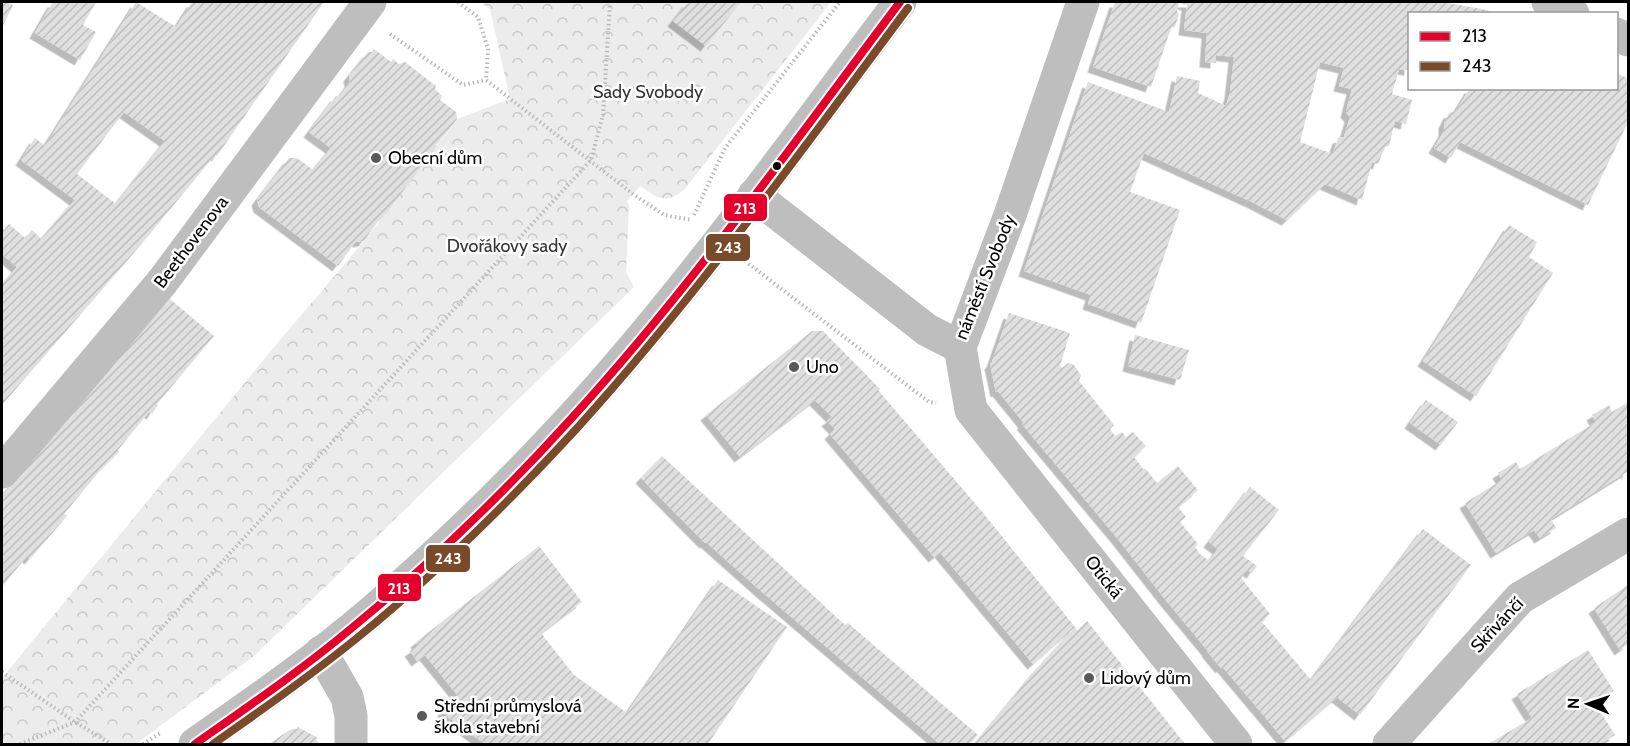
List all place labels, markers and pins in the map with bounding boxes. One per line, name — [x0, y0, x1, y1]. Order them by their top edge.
place label: Obecní dům — [388, 147, 482, 169]
marker: Obecní dům — [369, 151, 383, 165]
unlabelled marker — [771, 160, 783, 172]
place label: Uno — [806, 356, 839, 378]
marker: Uno — [787, 360, 801, 374]
place label: Lidový dům — [1101, 667, 1191, 689]
marker: Lidový dům — [1082, 671, 1096, 685]
place label: Střední průmyslová škola stavební — [434, 695, 582, 738]
marker: Střední průmyslová škola stavební — [415, 709, 429, 723]

